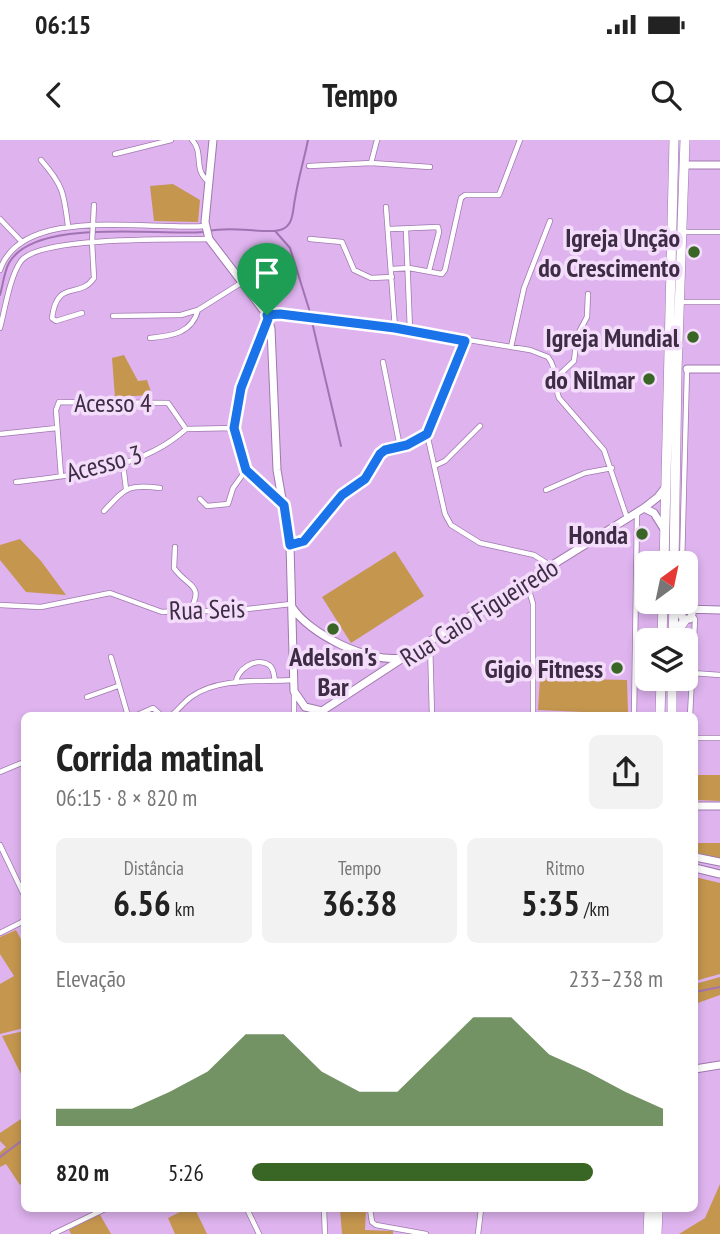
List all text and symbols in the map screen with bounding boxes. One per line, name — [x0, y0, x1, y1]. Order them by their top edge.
text: 06:15 — [35, 8, 91, 41]
text: Tempo — [322, 74, 398, 116]
icon: back — [35, 76, 73, 114]
icon: search — [647, 76, 685, 114]
place label: Igreja Unção do Crescimento — [538, 221, 680, 284]
pin — [237, 243, 297, 315]
marker: Igreja Unção do Crescimento — [686, 244, 702, 260]
icon: arrive — [248, 254, 286, 292]
place label: Igreja Mundial — [546, 321, 680, 354]
marker: Igreja Mundial — [685, 329, 701, 345]
place label: do Nilmar — [545, 363, 635, 396]
marker: do Nilmar — [641, 371, 657, 387]
street label: Acesso 4 — [74, 386, 152, 419]
street label: Acesso 3 — [62, 437, 146, 489]
place label: Honda — [569, 518, 628, 551]
marker: Honda — [634, 526, 650, 542]
street label: Rua Caio Figueiredo — [394, 550, 564, 674]
north arrow — [635, 551, 698, 614]
map controls — [635, 551, 698, 691]
street label: Rua Seis — [168, 591, 246, 627]
marker: Adelson's Bar — [325, 621, 341, 637]
button: layers — [635, 628, 698, 691]
place label: Adelson's Bar — [288, 640, 377, 703]
place label: Gigio Fitness — [485, 652, 603, 685]
marker: Gigio Fitness — [609, 660, 625, 676]
text: Corrida matinal — [56, 732, 263, 781]
button: share — [589, 735, 663, 809]
text: 06:15 · 8 × 820 m — [56, 783, 197, 812]
text: Distância — [124, 856, 184, 880]
text: Tempo — [338, 856, 381, 880]
text: Ritmo — [546, 856, 585, 880]
text: 6.56 — [113, 880, 171, 926]
text: 36:38 — [322, 880, 397, 926]
text: 5:35 — [521, 880, 580, 926]
text: km — [171, 897, 195, 921]
text: /km — [580, 897, 609, 921]
text: Elevação — [56, 964, 126, 993]
text: 233–238 m — [569, 964, 663, 993]
text: 820 m — [56, 1158, 109, 1187]
text: 5:26 — [168, 1158, 204, 1187]

